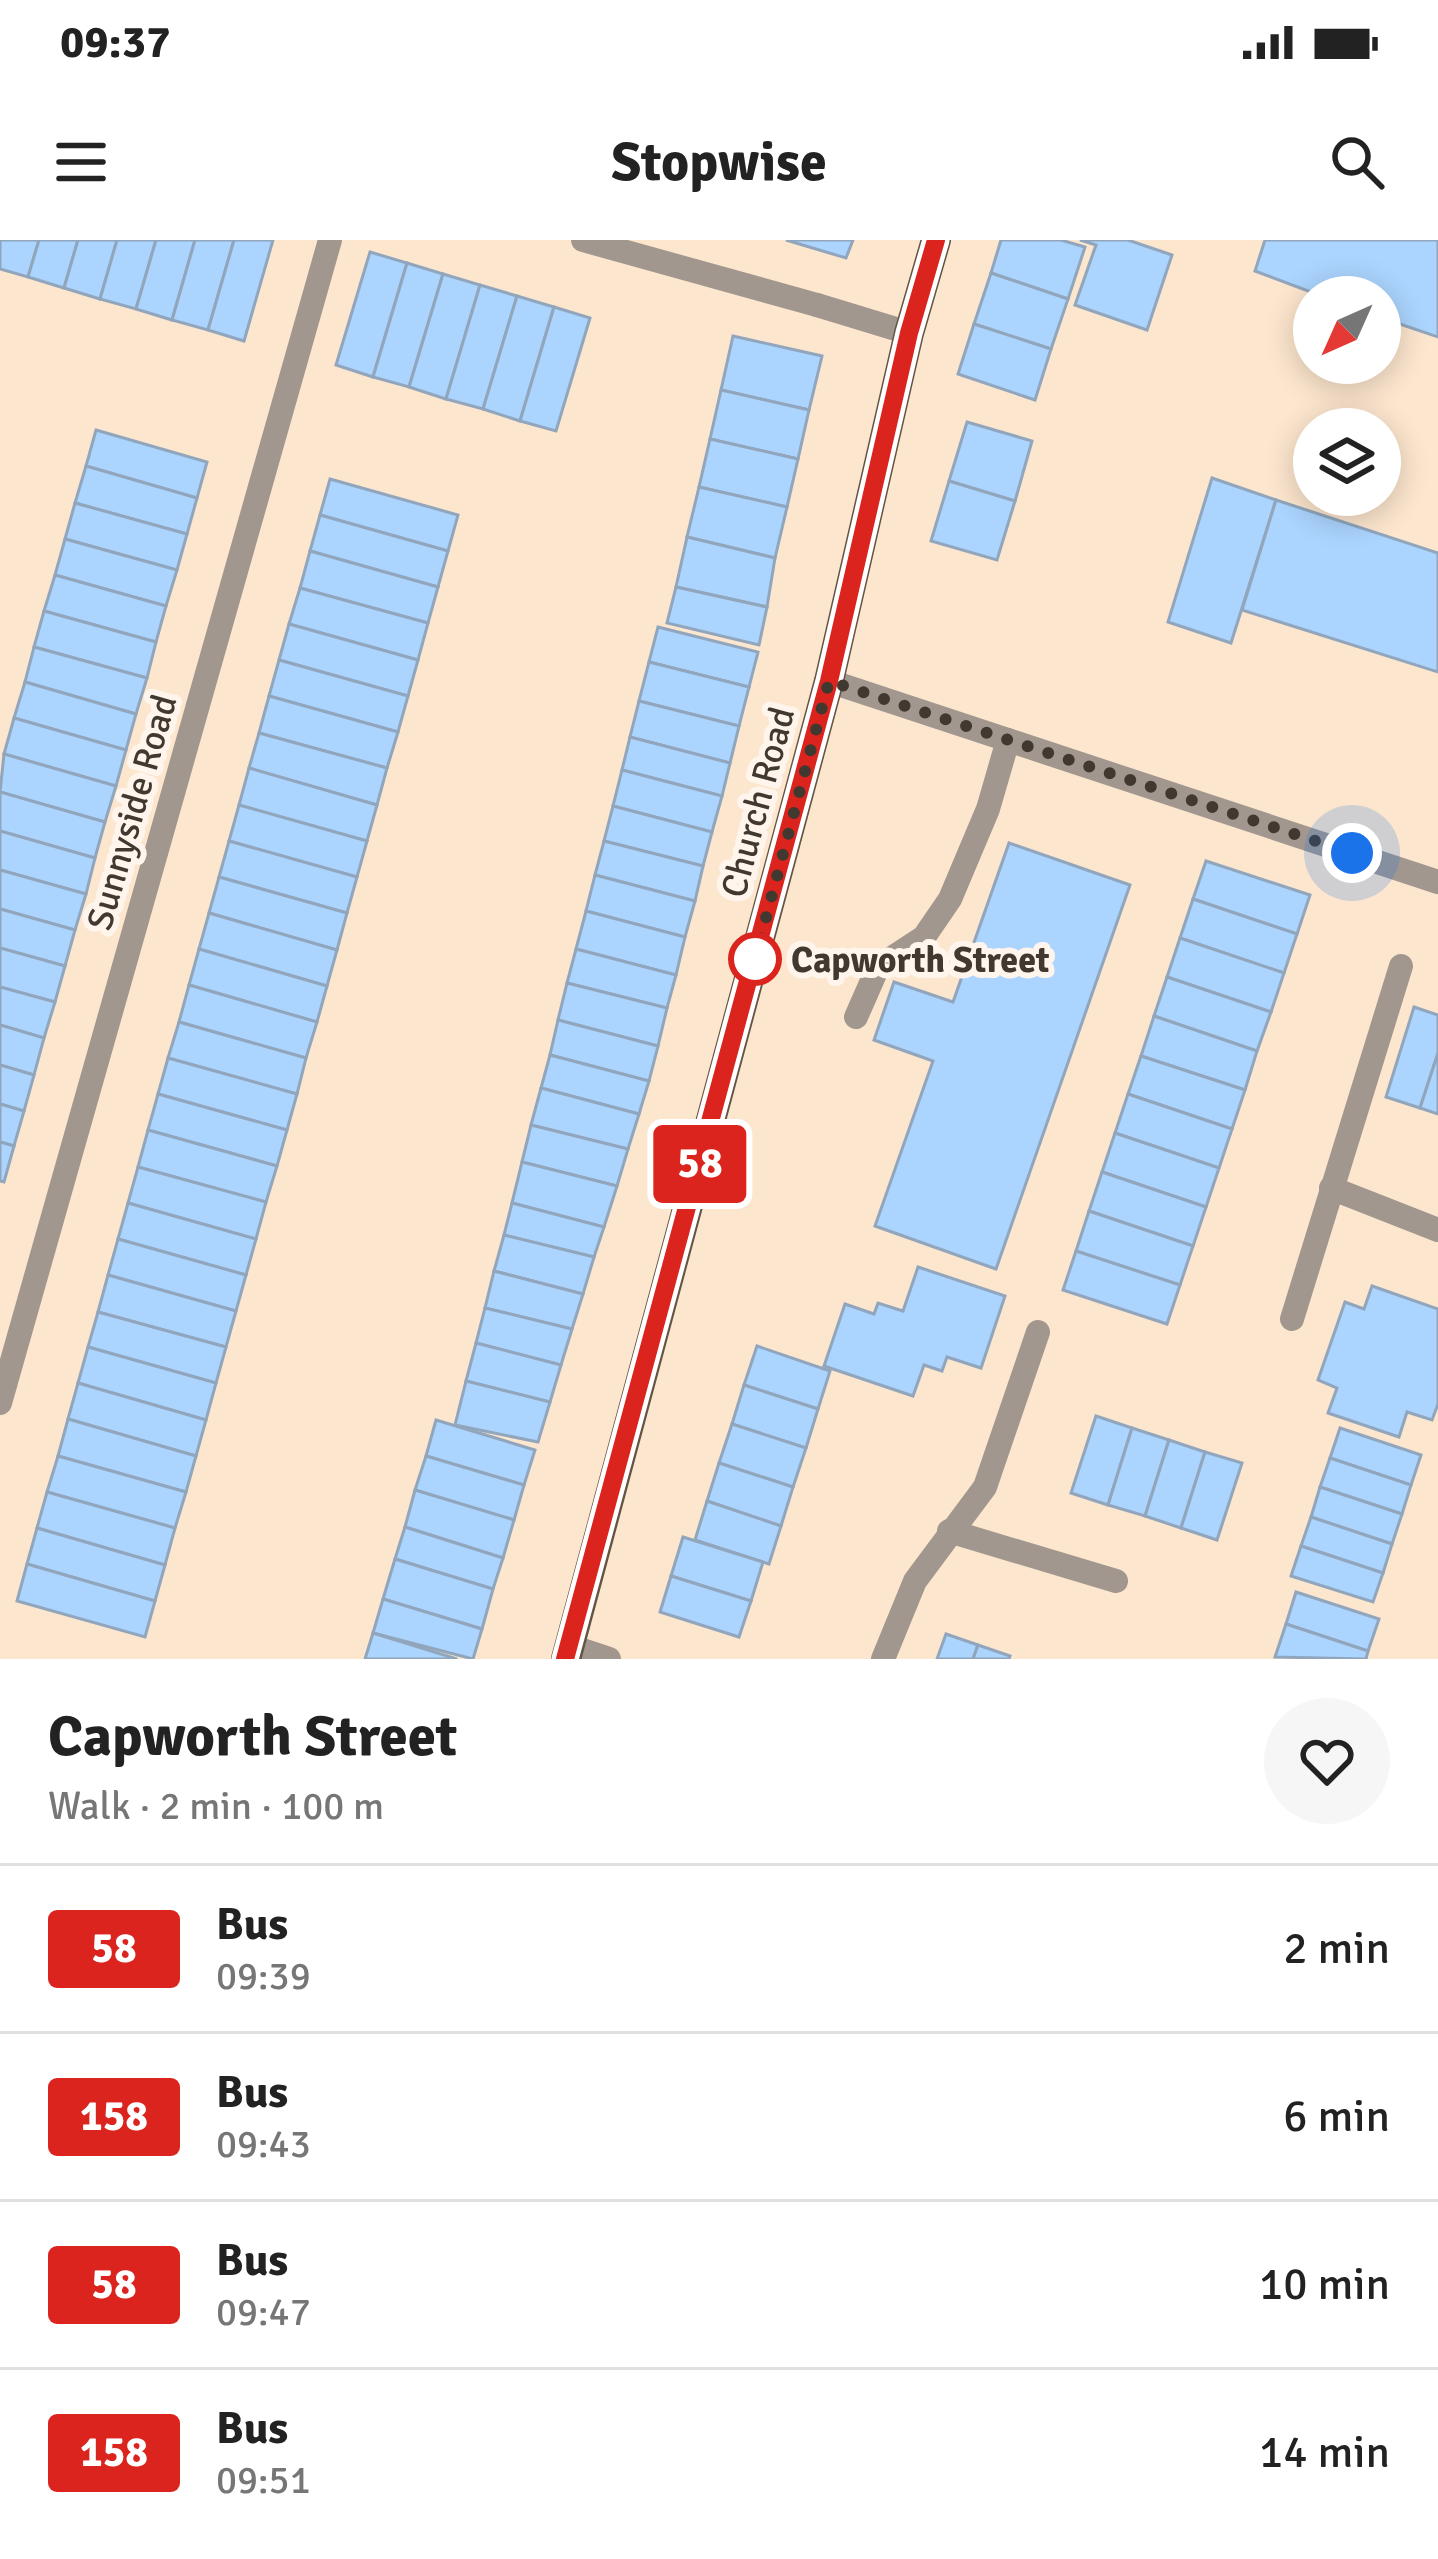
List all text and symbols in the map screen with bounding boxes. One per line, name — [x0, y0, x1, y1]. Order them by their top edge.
text: 09:37 — [60, 15, 170, 70]
icon: menu — [48, 129, 114, 195]
text: Stopwise — [611, 129, 827, 196]
icon: search — [1324, 129, 1390, 195]
north arrow — [1293, 276, 1401, 384]
map controls — [1293, 276, 1401, 516]
button: layers — [1293, 408, 1401, 516]
street label: Sunnyside Road — [77, 689, 188, 935]
street label: Church Road — [711, 702, 805, 902]
your location — [1322, 823, 1382, 883]
marker: Capworth Street — [730, 934, 780, 984]
place label: Capworth Street — [791, 938, 1050, 983]
line badge: 58 — [646, 1125, 754, 1203]
text: 58 — [677, 1138, 723, 1189]
button: heart — [1264, 1698, 1390, 1824]
text: Capworth Street — [48, 1701, 457, 1772]
text: Walk · 2 min · 100 m — [48, 1782, 384, 1830]
text: Bus — [216, 1897, 288, 1952]
text: 2 min — [1283, 1921, 1390, 1976]
text: 58 — [91, 1923, 137, 1974]
text: 09:39 — [216, 1952, 311, 2000]
text: Bus — [216, 2065, 288, 2120]
text: 6 min — [1283, 2089, 1390, 2144]
text: 158 — [80, 2091, 148, 2142]
text: 09:43 — [216, 2120, 311, 2168]
text: Bus — [216, 2233, 288, 2288]
text: 10 min — [1259, 2257, 1390, 2312]
text: 58 — [91, 2259, 137, 2310]
text: 09:47 — [216, 2288, 311, 2336]
text: Bus — [216, 2401, 288, 2456]
text: 14 min — [1259, 2425, 1390, 2480]
text: 158 — [80, 2427, 148, 2478]
text: 09:51 — [216, 2456, 311, 2504]

